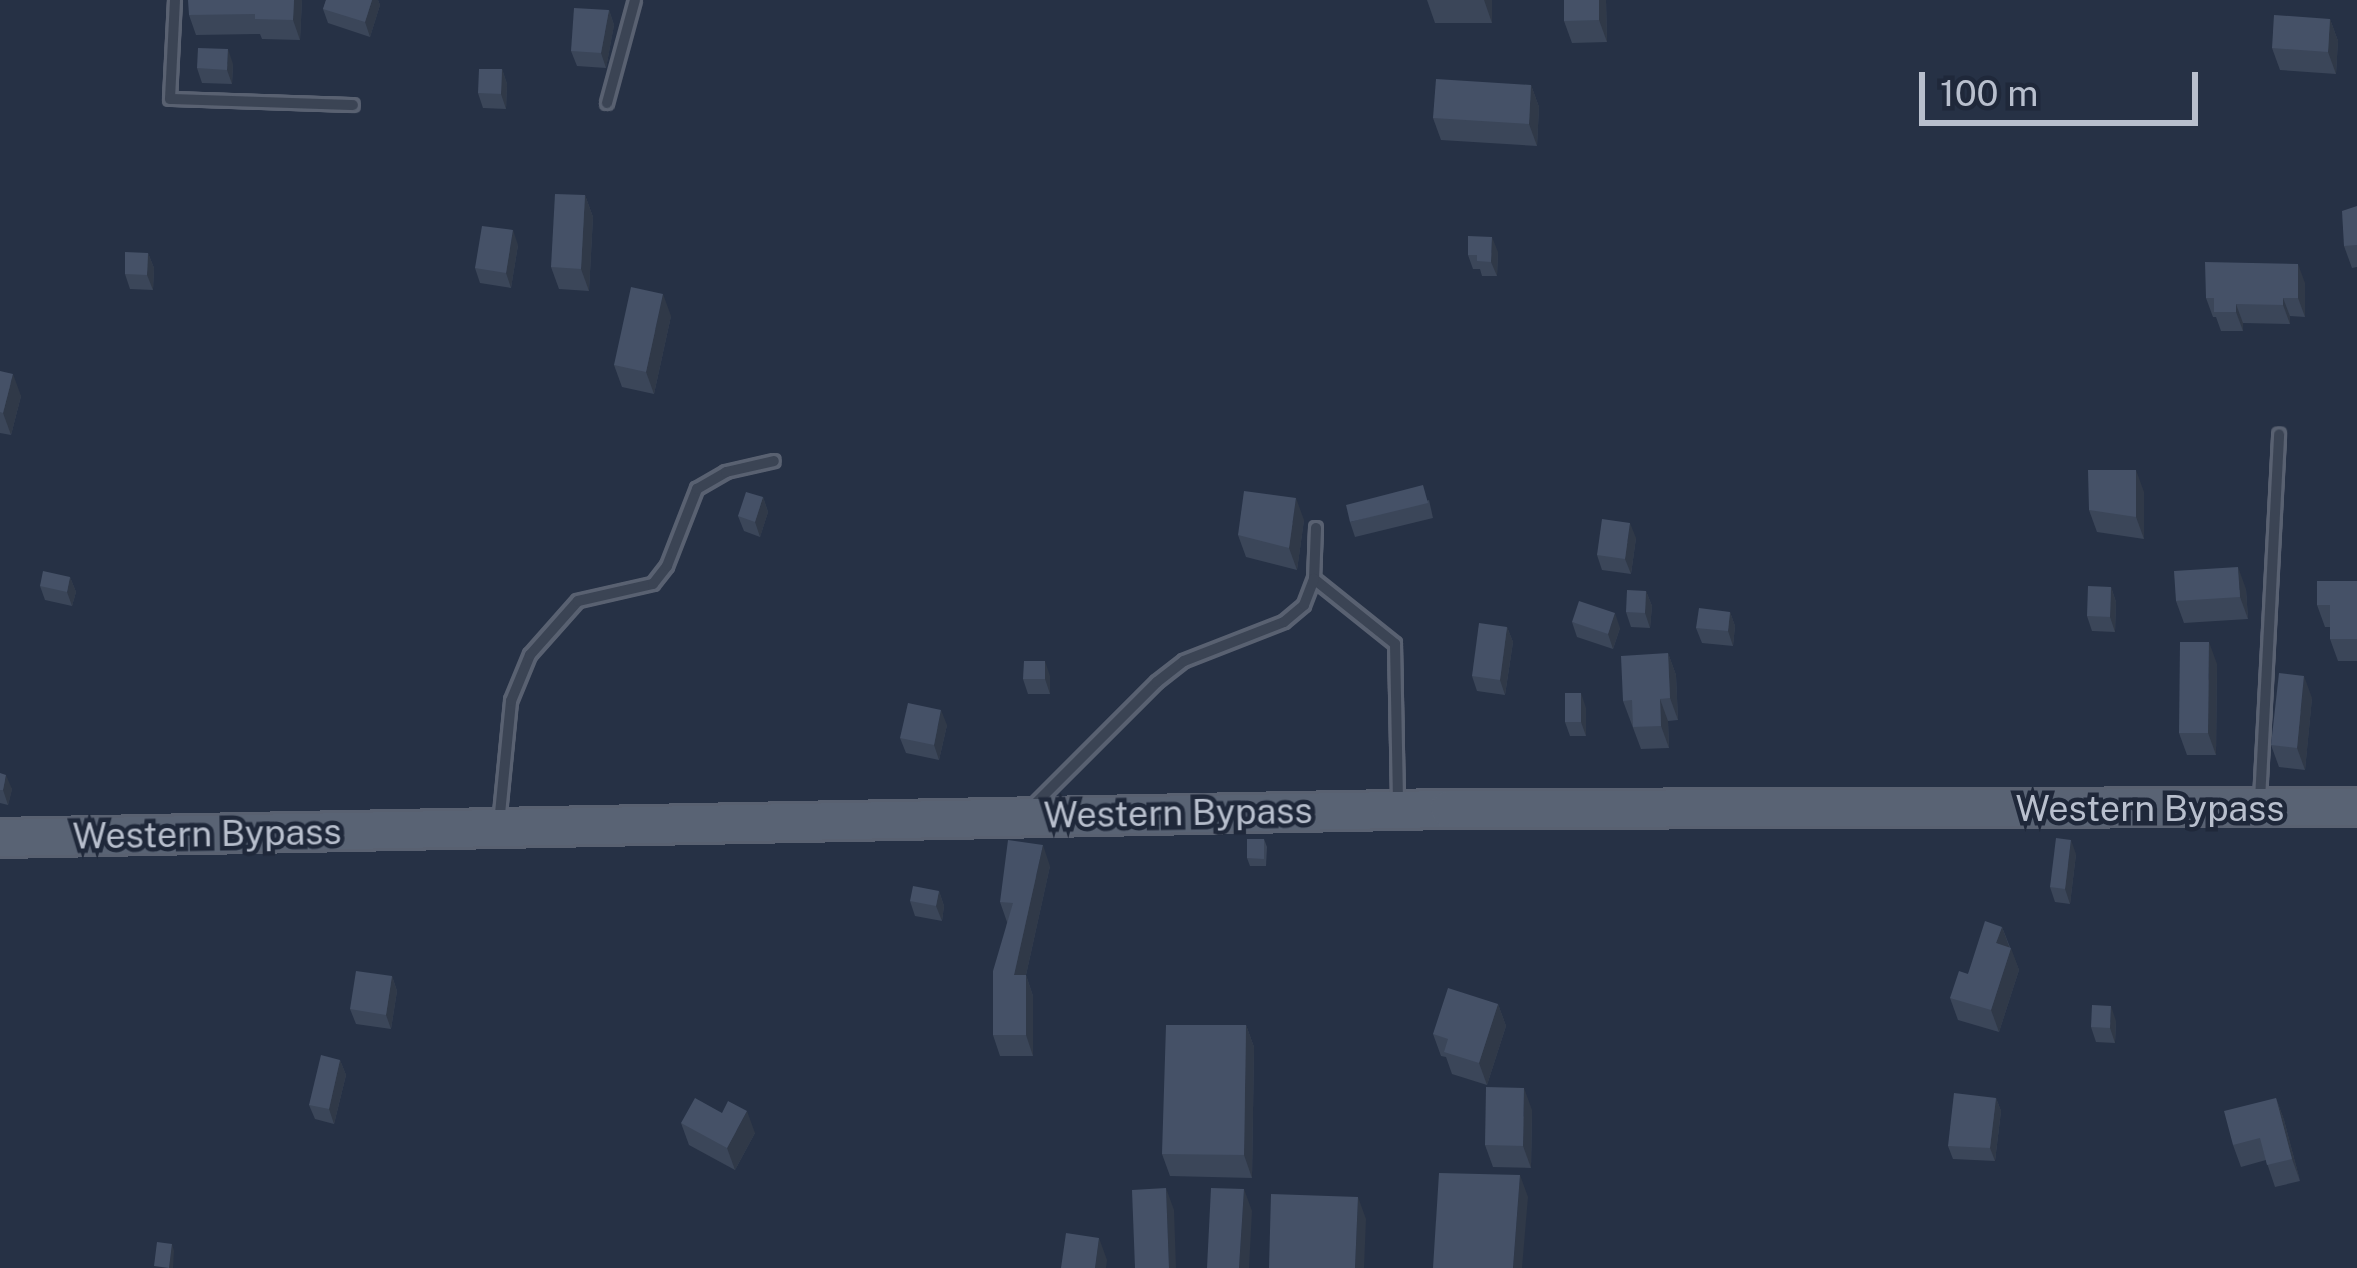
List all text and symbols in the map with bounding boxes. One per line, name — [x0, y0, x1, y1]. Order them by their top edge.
scale bar — [1925, 48, 2204, 122]
text: 100 m — [1940, 72, 2038, 114]
street label: Western Bypass — [2016, 787, 2284, 831]
street label: Western Bypass — [1043, 789, 1313, 837]
street label: Western Bypass — [72, 810, 342, 858]

